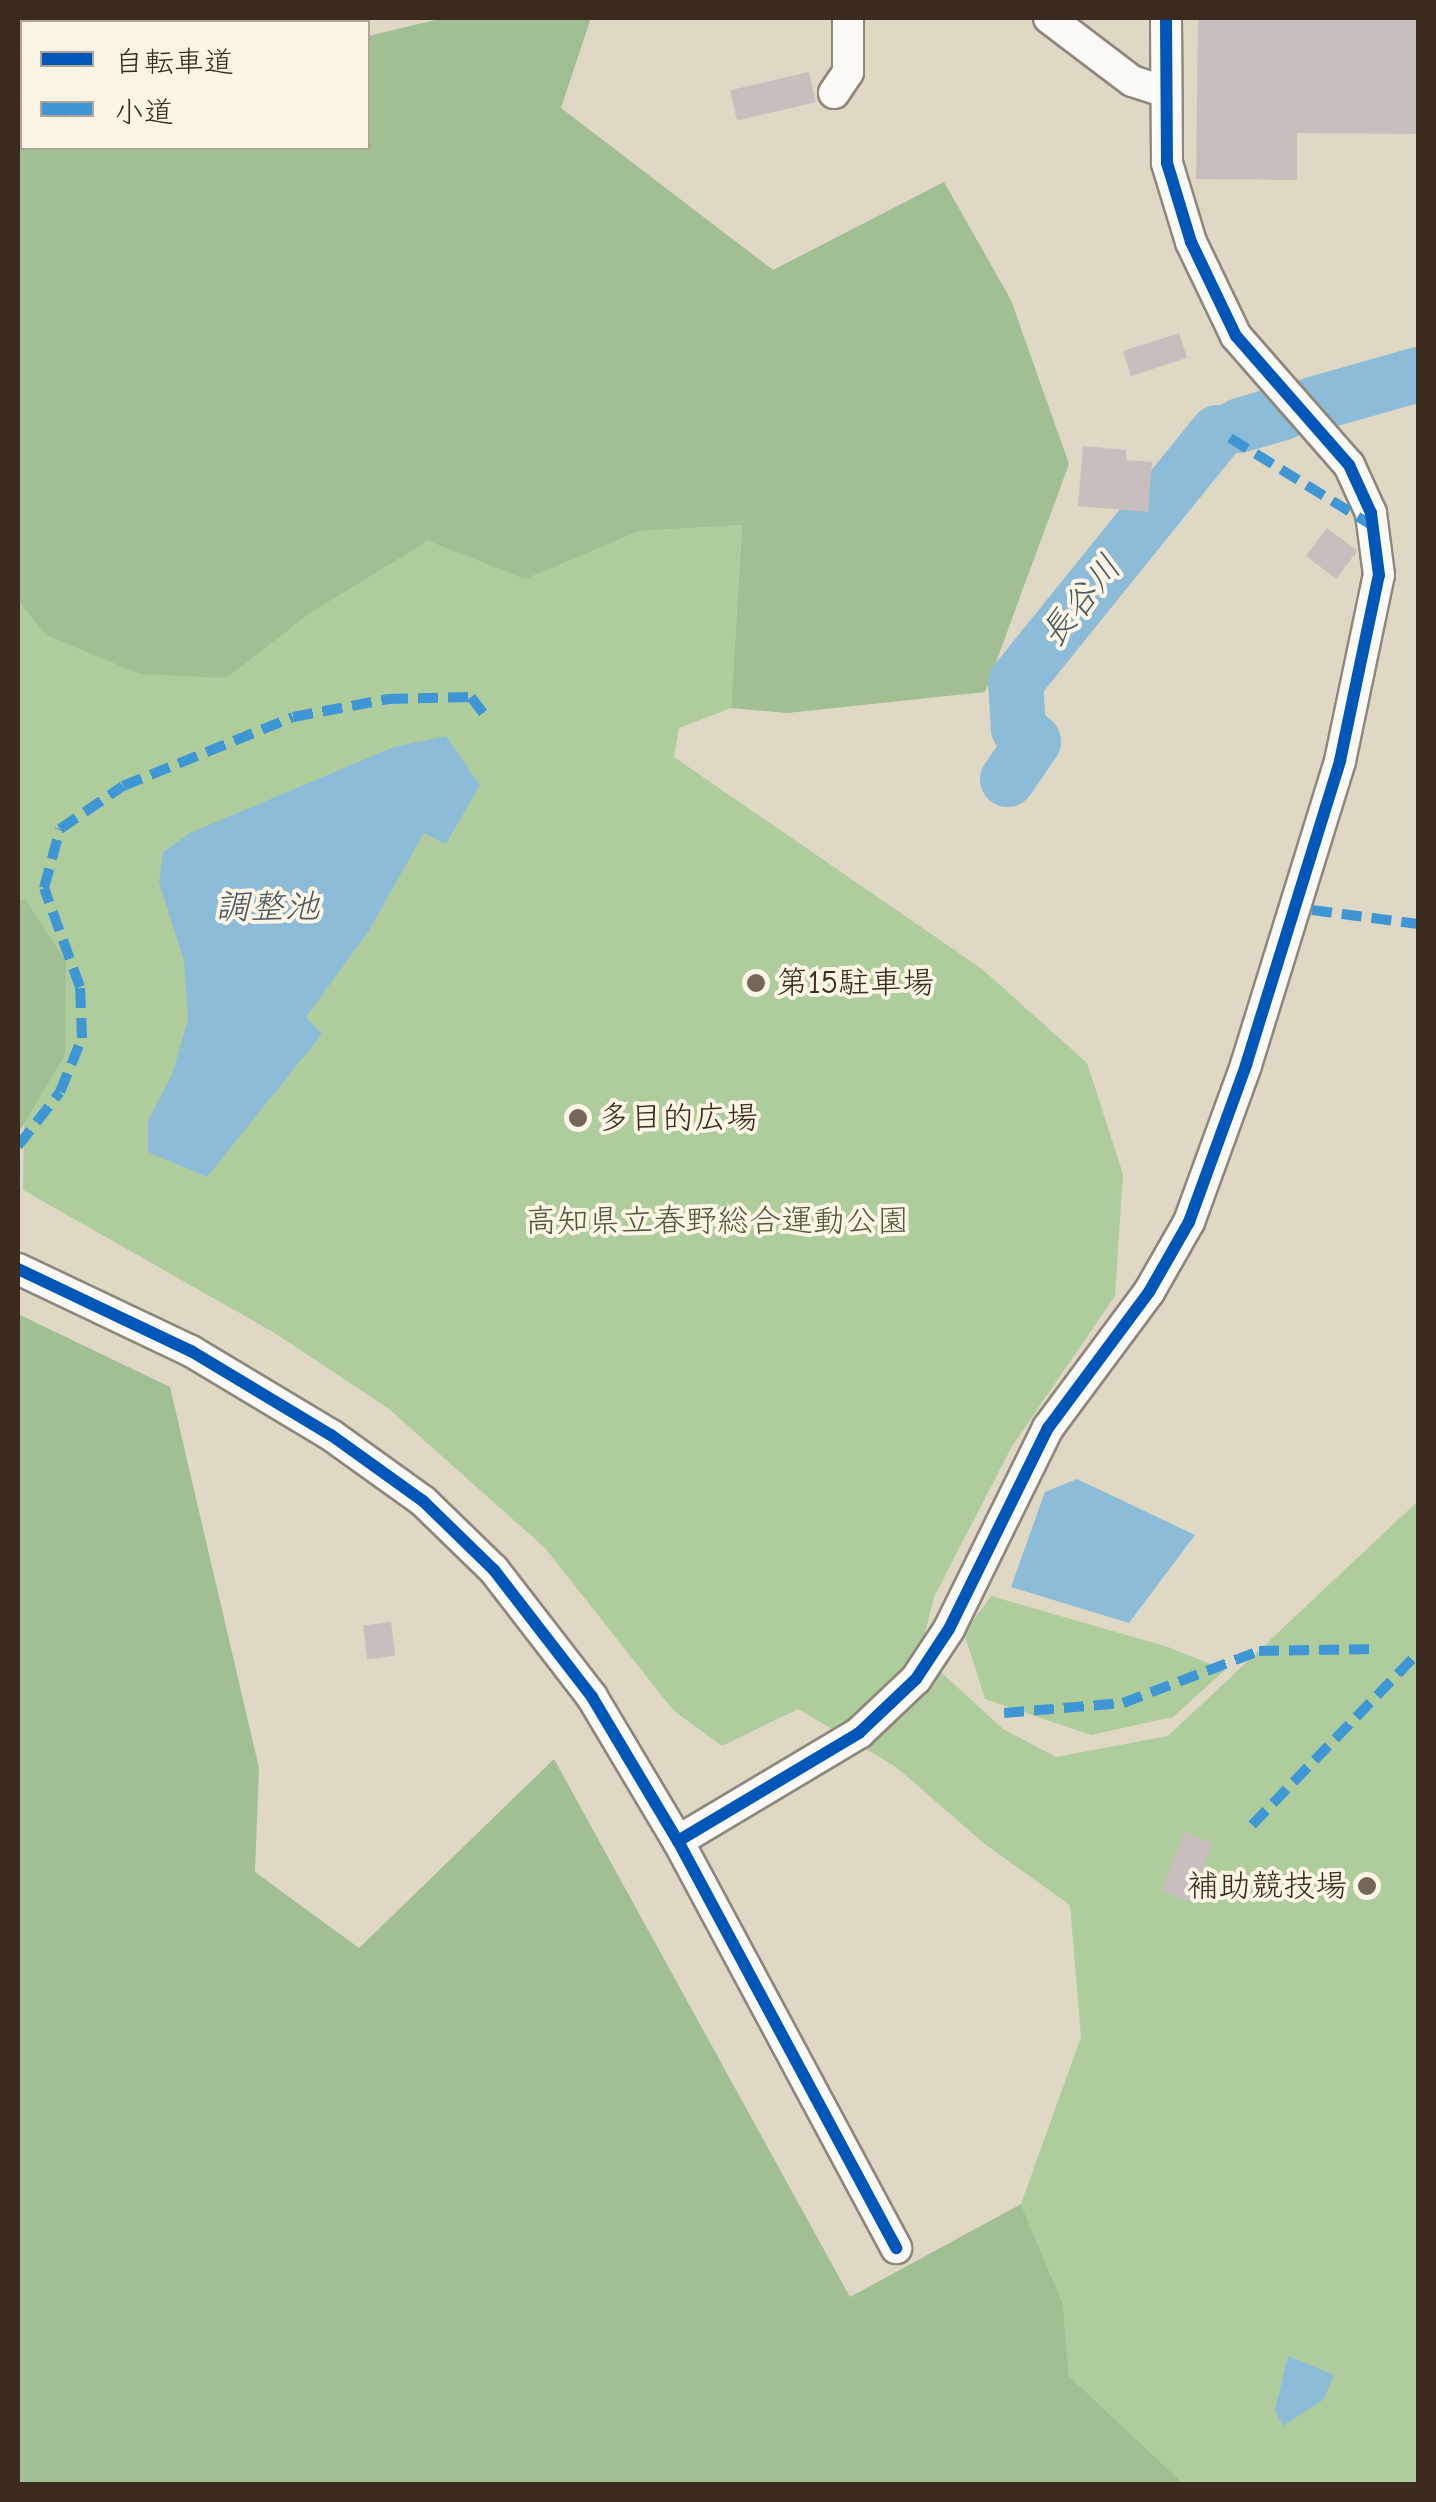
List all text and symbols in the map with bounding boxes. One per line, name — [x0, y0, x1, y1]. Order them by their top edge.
legend — [20, 20, 370, 150]
text: 自転車道 — [114, 45, 234, 80]
text: 小道 — [114, 95, 174, 130]
water label: 長谷川 — [1032, 547, 1130, 655]
water label: 調整池 — [215, 886, 319, 928]
place label: 第15駐車場 — [776, 964, 934, 1002]
marker: 第15駐車場 — [745, 972, 767, 994]
place label: 多目的広場 — [598, 1099, 758, 1137]
marker: 多目的広場 — [567, 1107, 589, 1129]
park label: 高知県立春野総合運動公園 — [525, 1202, 909, 1240]
place label: 補助競技場 — [1187, 1867, 1347, 1905]
marker: 補助競技場 — [1356, 1875, 1378, 1897]

